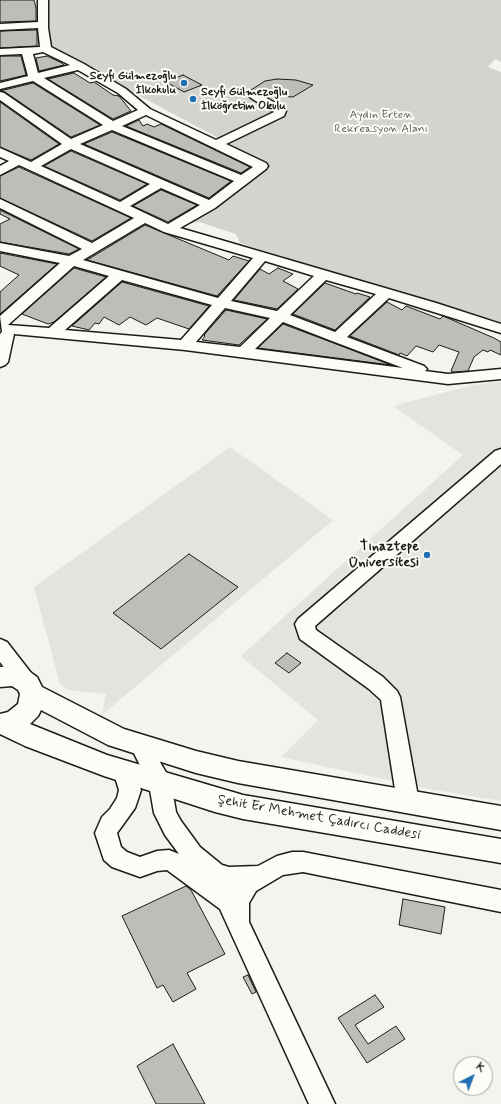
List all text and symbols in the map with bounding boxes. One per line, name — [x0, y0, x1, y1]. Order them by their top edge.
place label: Seyfi Gülmezoğlu İlkokulu — [90, 69, 176, 97]
marker: Seyfi Gülmezoğlu İlkokulu — [179, 78, 189, 88]
place label: Seyfi Gülmezoğlu İlköğretim Okulu — [201, 85, 287, 113]
marker: Seyfi Gülmezoğlu İlköğretim Okulu — [188, 94, 198, 104]
park label: Aydın Erten Rekreasyon Alanı — [334, 108, 428, 136]
place label: Tınaztepe Üniversitesi — [348, 539, 419, 572]
marker: Tınaztepe Üniversitesi — [422, 550, 432, 560]
street label: Şehit Er Mehmet Çadırcı Caddesi — [216, 792, 422, 844]
north arrow — [453, 1056, 493, 1096]
text: K — [473, 1060, 488, 1076]

